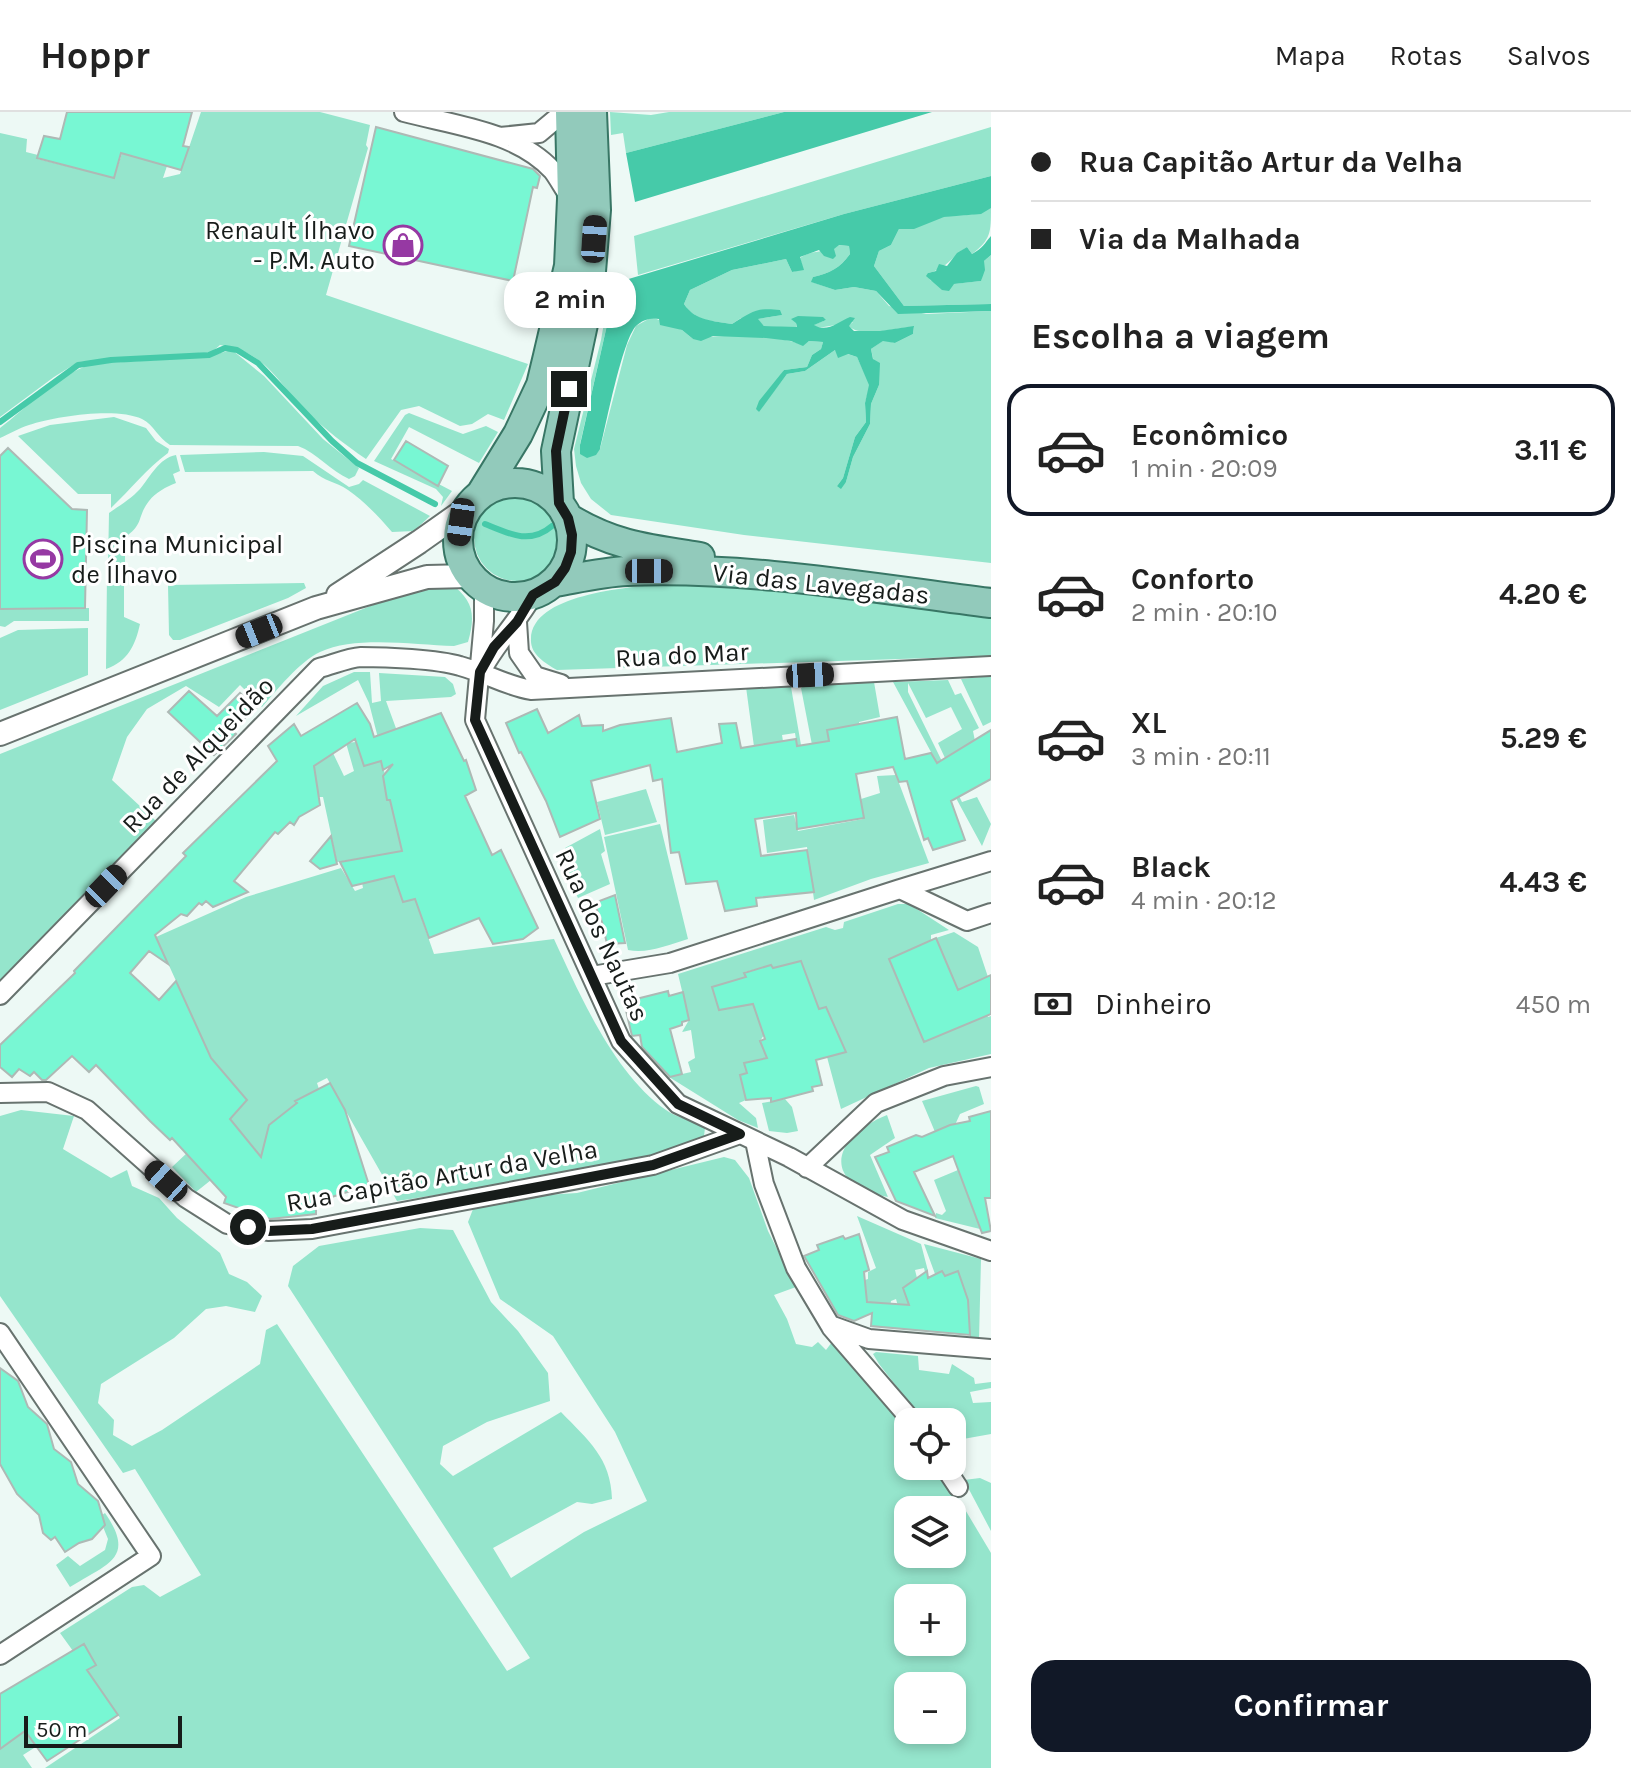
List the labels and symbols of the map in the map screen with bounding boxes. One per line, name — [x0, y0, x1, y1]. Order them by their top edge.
place label: Renault Ílhavo - P.M. Auto — [205, 214, 375, 276]
car — [580, 214, 608, 264]
shop icon: Renault Ílhavo - P.M. Auto — [382, 224, 424, 266]
callout: 2 min — [503, 273, 635, 329]
route end — [551, 371, 587, 407]
car — [446, 497, 476, 547]
place label: Piscina Municipal de Ílhavo — [71, 529, 283, 590]
sports icon: Piscina Municipal de Ílhavo — [22, 538, 64, 580]
street label: Via das Lavegadas — [711, 557, 931, 611]
car — [625, 559, 673, 583]
car — [232, 611, 286, 651]
street label: Rua do Mar — [614, 636, 750, 674]
car — [785, 662, 835, 688]
street label: Rua de Alqueidão — [116, 670, 280, 840]
street label: Rua dos Nautas — [548, 844, 656, 1026]
car — [81, 860, 131, 912]
street label: Rua Capitão Artur da Velha — [284, 1133, 600, 1219]
car — [140, 1156, 192, 1206]
route start — [230, 1209, 266, 1245]
scale bar — [24, 1712, 182, 1748]

